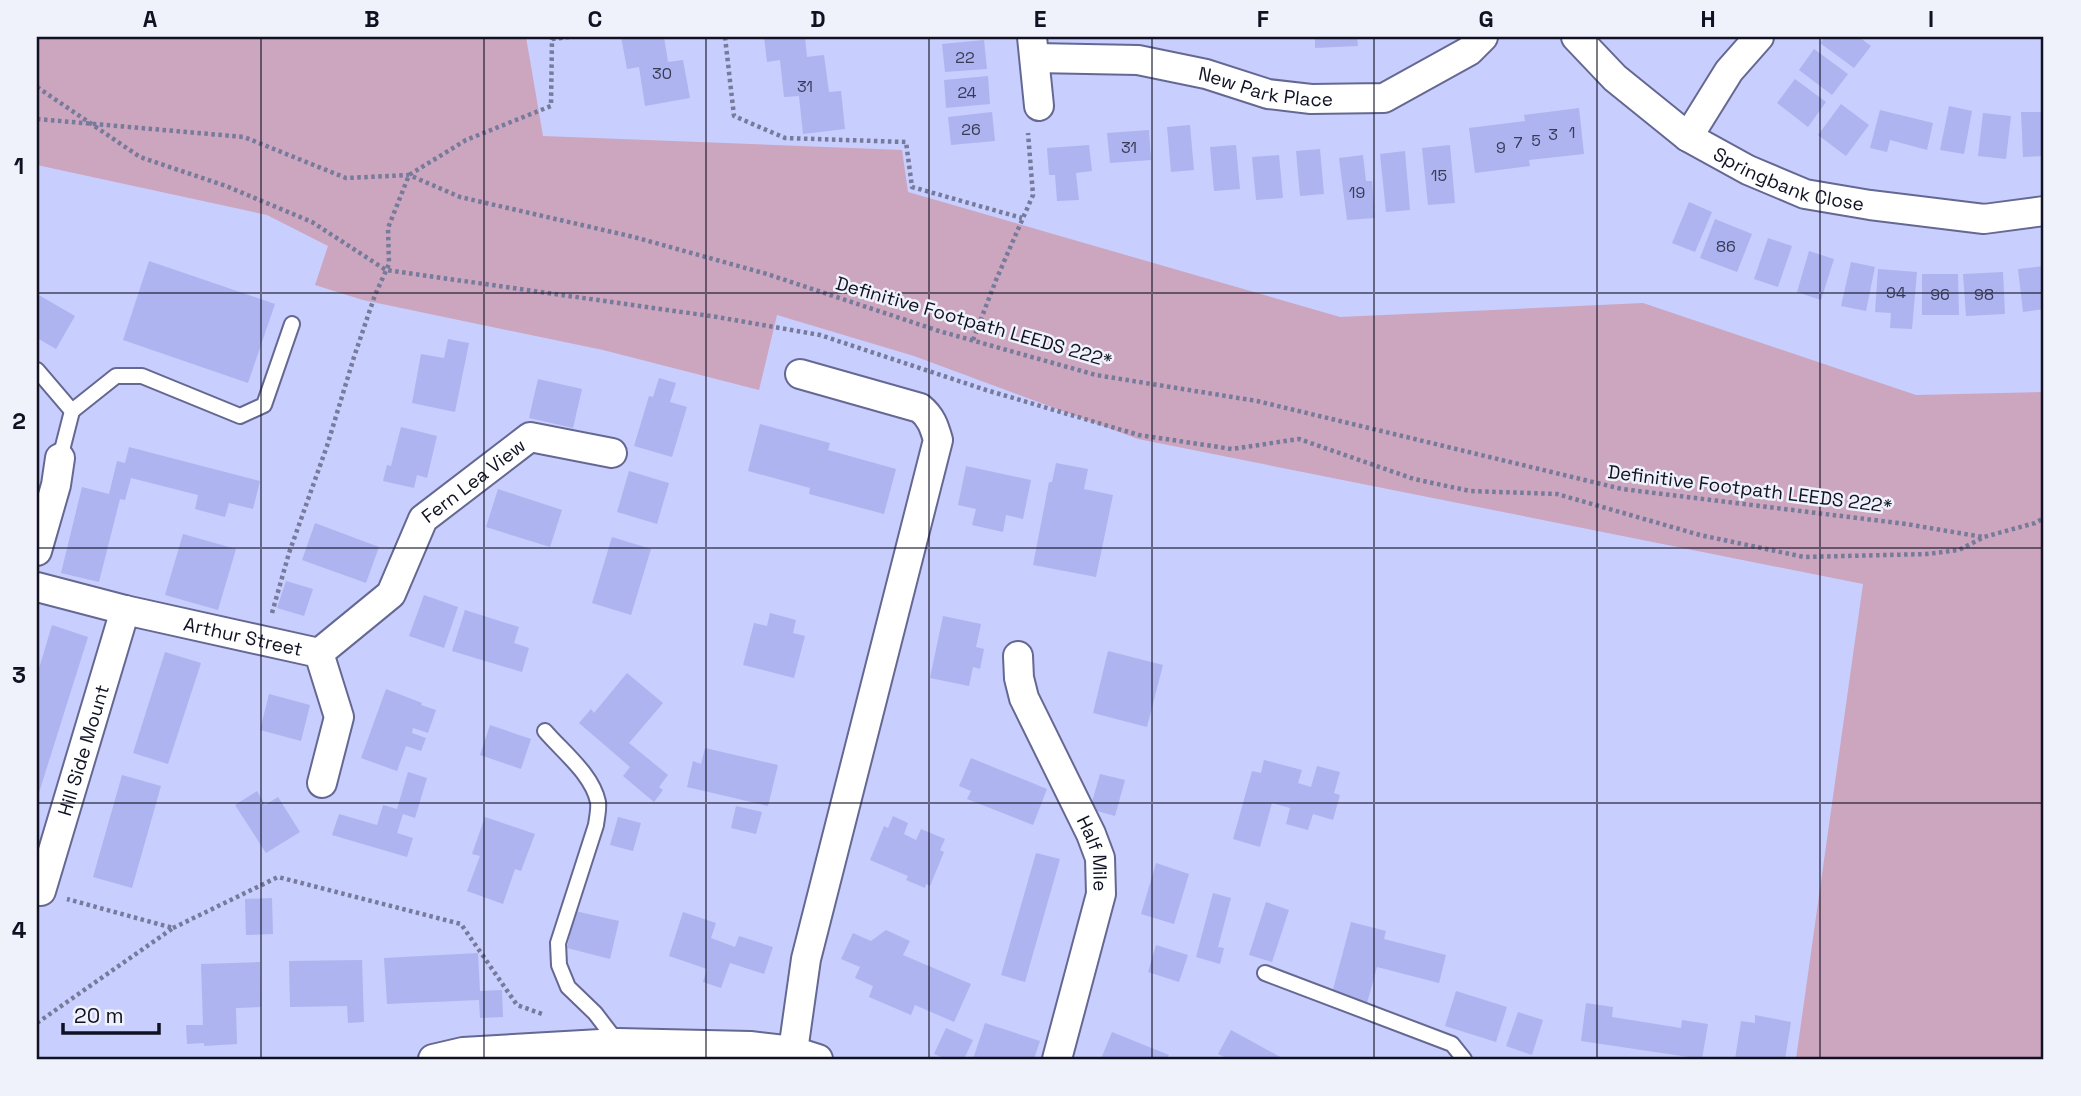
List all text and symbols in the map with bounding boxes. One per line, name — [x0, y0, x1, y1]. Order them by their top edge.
text: A — [143, 4, 158, 34]
text: B — [364, 4, 380, 34]
text: C — [588, 4, 602, 34]
text: D — [810, 4, 826, 34]
text: E — [1034, 4, 1046, 34]
text: F — [1257, 4, 1269, 34]
text: G — [1478, 4, 1494, 34]
text: H — [1700, 4, 1716, 34]
text: I — [1928, 4, 1934, 34]
house number: 22 — [955, 47, 975, 68]
street label: New Park Place — [1196, 60, 1333, 112]
house number: 30 — [652, 63, 672, 84]
house number: 31 — [797, 76, 813, 97]
house number: 24 — [957, 82, 977, 103]
house number: 26 — [961, 119, 981, 140]
house number: 1 — [1569, 122, 1575, 143]
house number: 3 — [1548, 124, 1558, 145]
house number: 5 — [1531, 130, 1541, 151]
house number: 7 — [1513, 132, 1523, 153]
house number: 31 — [1121, 137, 1137, 158]
house number: 9 — [1496, 137, 1506, 158]
street label: Springbank Close — [1709, 141, 1866, 216]
text: 1 — [14, 151, 24, 181]
house number: 15 — [1431, 165, 1447, 186]
house number: 19 — [1349, 182, 1365, 203]
house number: 86 — [1716, 236, 1736, 257]
street label: Definitive Footpath LEEDS 222* — [833, 270, 1115, 374]
house number: 94 — [1886, 282, 1906, 303]
house number: 96 — [1930, 284, 1950, 305]
house number: 98 — [1974, 284, 1994, 305]
text: 2 — [12, 406, 26, 436]
street label: Fern Lea View — [416, 433, 531, 528]
street label: Definitive Footpath LEEDS 222* — [1606, 459, 1894, 519]
street label: Arthur Street — [181, 611, 305, 662]
text: 3 — [12, 660, 26, 690]
street label: Hill Side Mount — [52, 681, 115, 819]
street label: Half Mile — [1071, 811, 1113, 892]
text: 4 — [12, 915, 27, 945]
scale bar — [63, 991, 159, 1035]
text: 20 m — [74, 1002, 124, 1029]

